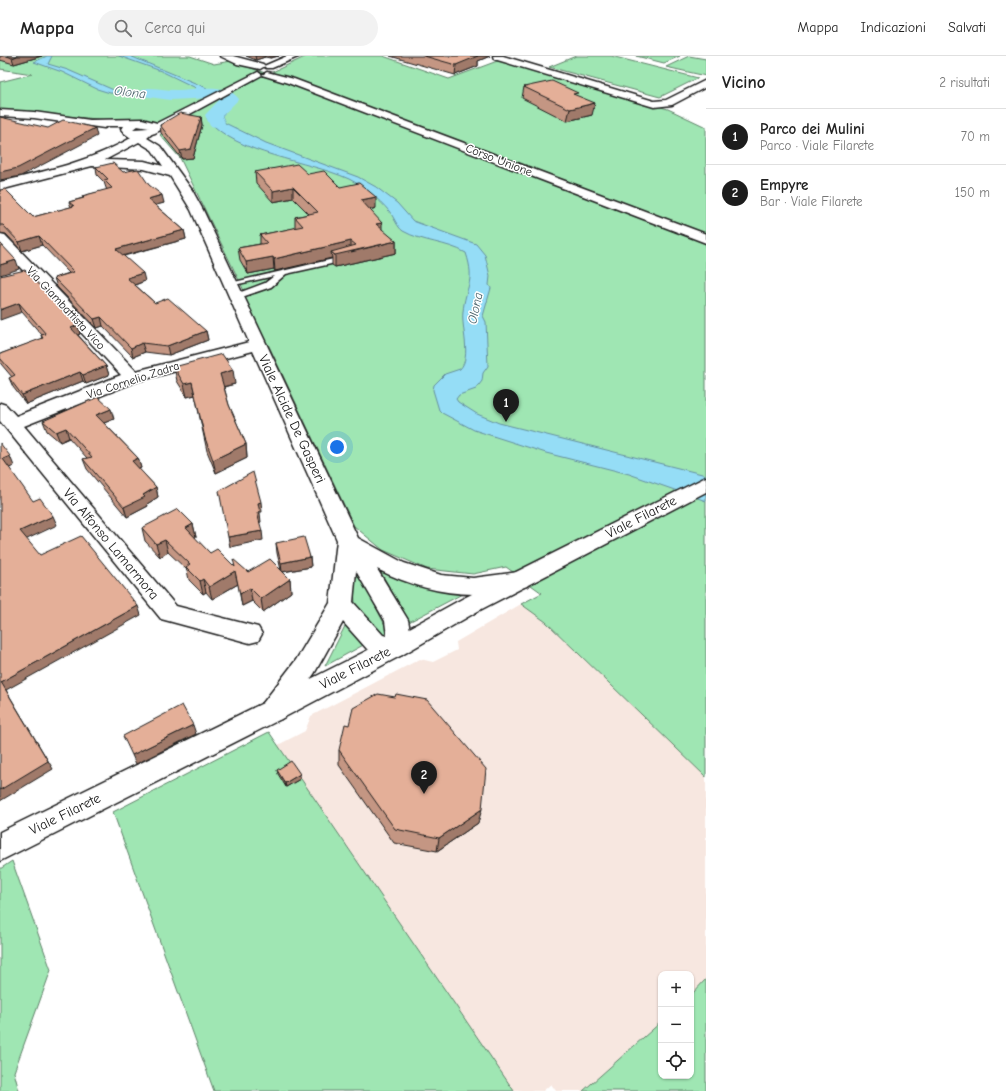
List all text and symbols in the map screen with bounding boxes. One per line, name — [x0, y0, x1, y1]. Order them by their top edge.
search box — [98, 10, 378, 46]
text: Mappa — [20, 17, 74, 39]
icon: search — [112, 17, 134, 39]
text: Cerca qui — [144, 19, 205, 37]
text: Mappa — [798, 19, 839, 36]
text: Indicazioni — [861, 19, 926, 36]
text: Salvati — [948, 19, 986, 36]
text: Vicino — [722, 73, 765, 92]
text: 2 risultati — [939, 75, 990, 90]
water label: Olona — [113, 83, 147, 101]
text: Parco dei Mulini — [760, 120, 865, 138]
text: 1 — [732, 129, 738, 144]
text: 70 m — [961, 129, 990, 144]
text: Parco · Viale Filarete — [760, 138, 874, 153]
street label: Corso Unione — [464, 141, 534, 179]
text: Empyre — [760, 176, 808, 194]
text: 2 — [732, 185, 738, 200]
text: 150 m — [955, 185, 990, 200]
text: Bar · Viale Filarete — [760, 194, 863, 209]
street label: Via Giambattista Vico — [24, 264, 108, 352]
water label: Olona — [464, 291, 486, 325]
street label: Viale Alcide De Gasperi — [255, 352, 329, 486]
street label: Via Cornelio Zadra — [85, 358, 181, 402]
pin: 1 — [493, 389, 519, 422]
your location — [327, 437, 347, 457]
street label: Via Alfonso Lamarmora — [59, 485, 163, 603]
street label: Viale Filarete — [603, 492, 679, 542]
street label: Viale Filarete — [317, 643, 393, 693]
pin: 2 — [411, 761, 437, 794]
street label: Viale Filarete — [27, 789, 103, 839]
map controls — [658, 971, 694, 1079]
button: + — [658, 971, 694, 1007]
button: − — [658, 1007, 694, 1043]
button: locate — [658, 1043, 694, 1079]

